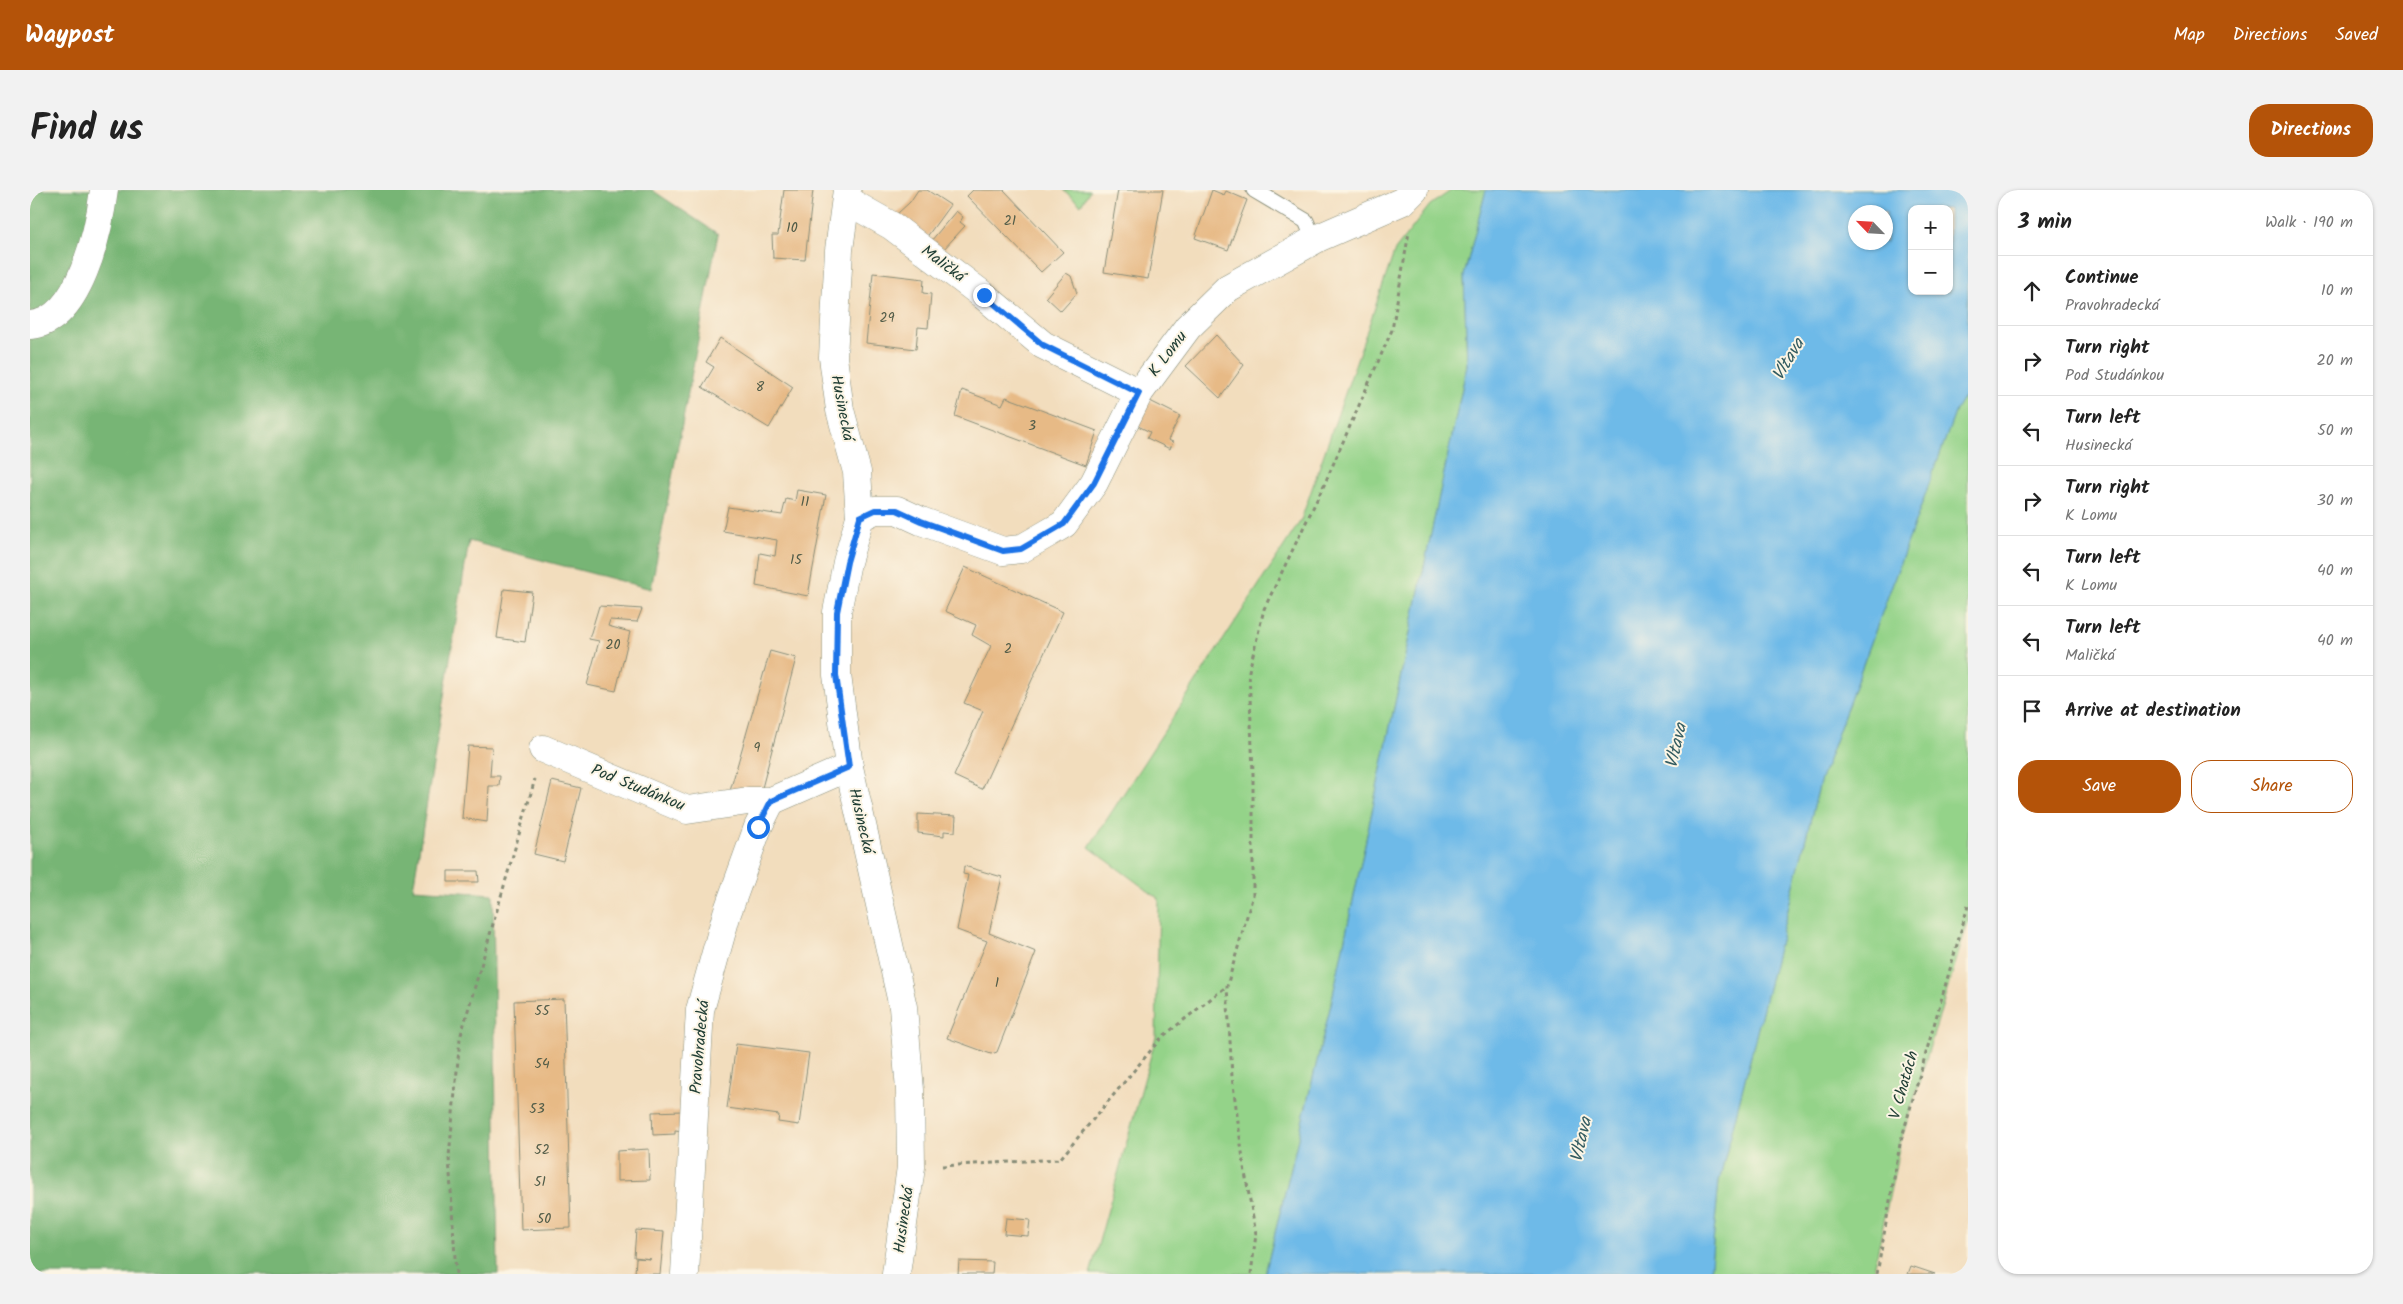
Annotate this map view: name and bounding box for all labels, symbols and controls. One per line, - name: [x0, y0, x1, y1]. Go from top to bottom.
- text: Waypost: [25, 16, 114, 55]
- text: Map: [2173, 21, 2205, 50]
- text: Directions: [2233, 21, 2307, 50]
- text: Saved: [2335, 21, 2378, 50]
- text: Find us: [30, 102, 143, 158]
- button: Directions: [2249, 104, 2373, 157]
- north arrow: [1848, 205, 1893, 250]
- map controls: [1908, 205, 1953, 295]
- button: +: [1908, 205, 1953, 250]
- text: 3 min: [2018, 206, 2072, 239]
- house number: 21: [1004, 210, 1016, 232]
- text: Walk · 190 m: [2265, 210, 2353, 235]
- house number: 10: [786, 217, 798, 239]
- street label: Maličká: [915, 239, 972, 290]
- button: −: [1908, 250, 1953, 295]
- text: Continue: [2065, 263, 2138, 293]
- icon: ahead: [2018, 277, 2046, 305]
- text: 10 m: [2321, 278, 2353, 303]
- route end: [973, 284, 996, 307]
- text: Pravohradecká: [2065, 293, 2159, 318]
- house number: 29: [880, 307, 895, 329]
- street label: K Lomu: [1142, 325, 1194, 382]
- water label: Vltava: [1765, 332, 1814, 387]
- text: Turn right: [2065, 333, 2150, 363]
- icon: right: [2018, 347, 2046, 375]
- text: 20 m: [2317, 348, 2353, 373]
- text: Pod Studánkou: [2065, 363, 2164, 388]
- street label: Husinecká: [823, 373, 861, 445]
- house number: 8: [756, 376, 765, 398]
- text: Turn left: [2065, 403, 2140, 433]
- house number: 3: [1028, 415, 1036, 437]
- icon: left: [2018, 417, 2046, 445]
- text: 50 m: [2317, 418, 2353, 443]
- text: Husinecká: [2065, 433, 2132, 458]
- text: Turn right: [2065, 473, 2150, 503]
- icon: right: [2018, 487, 2046, 515]
- text: 30 m: [2317, 488, 2353, 513]
- house number: 11: [801, 491, 809, 513]
- text: K Lomu: [2065, 503, 2117, 528]
- text: Turn left: [2065, 543, 2140, 573]
- house number: 15: [790, 549, 803, 571]
- icon: left: [2018, 557, 2046, 585]
- text: 40 m: [2317, 558, 2353, 583]
- text: K Lomu: [2065, 573, 2117, 598]
- text: Turn left: [2065, 613, 2140, 643]
- icon: left: [2018, 627, 2046, 655]
- text: 40 m: [2317, 628, 2353, 653]
- house number: 20: [605, 634, 621, 656]
- house number: 2: [1004, 638, 1012, 660]
- text: Maličká: [2065, 643, 2115, 668]
- text: Arrive at destination: [2065, 696, 2241, 726]
- icon: arrive: [2018, 697, 2046, 725]
- water label: Vltava: [1658, 719, 1697, 771]
- house number: 9: [754, 737, 761, 759]
- street label: Pod Studánkou: [587, 758, 689, 818]
- button: Save: [2018, 760, 2181, 813]
- button: Share: [2191, 760, 2353, 813]
- street label: Husinecká: [841, 786, 881, 858]
- route start: [747, 816, 770, 839]
- house number: 1: [995, 972, 999, 994]
- street label: Pravohradecká: [683, 998, 717, 1095]
- house number: 55: [534, 1000, 551, 1022]
- street label: V Chatách: [1882, 1048, 1926, 1122]
- house number: 54: [534, 1053, 550, 1075]
- house number: 53: [529, 1098, 545, 1120]
- water label: Vltava: [1563, 1113, 1602, 1165]
- house number: 52: [534, 1139, 550, 1161]
- house number: 51: [534, 1171, 546, 1193]
- street label: Husinecká: [887, 1184, 921, 1255]
- house number: 50: [537, 1208, 551, 1230]

